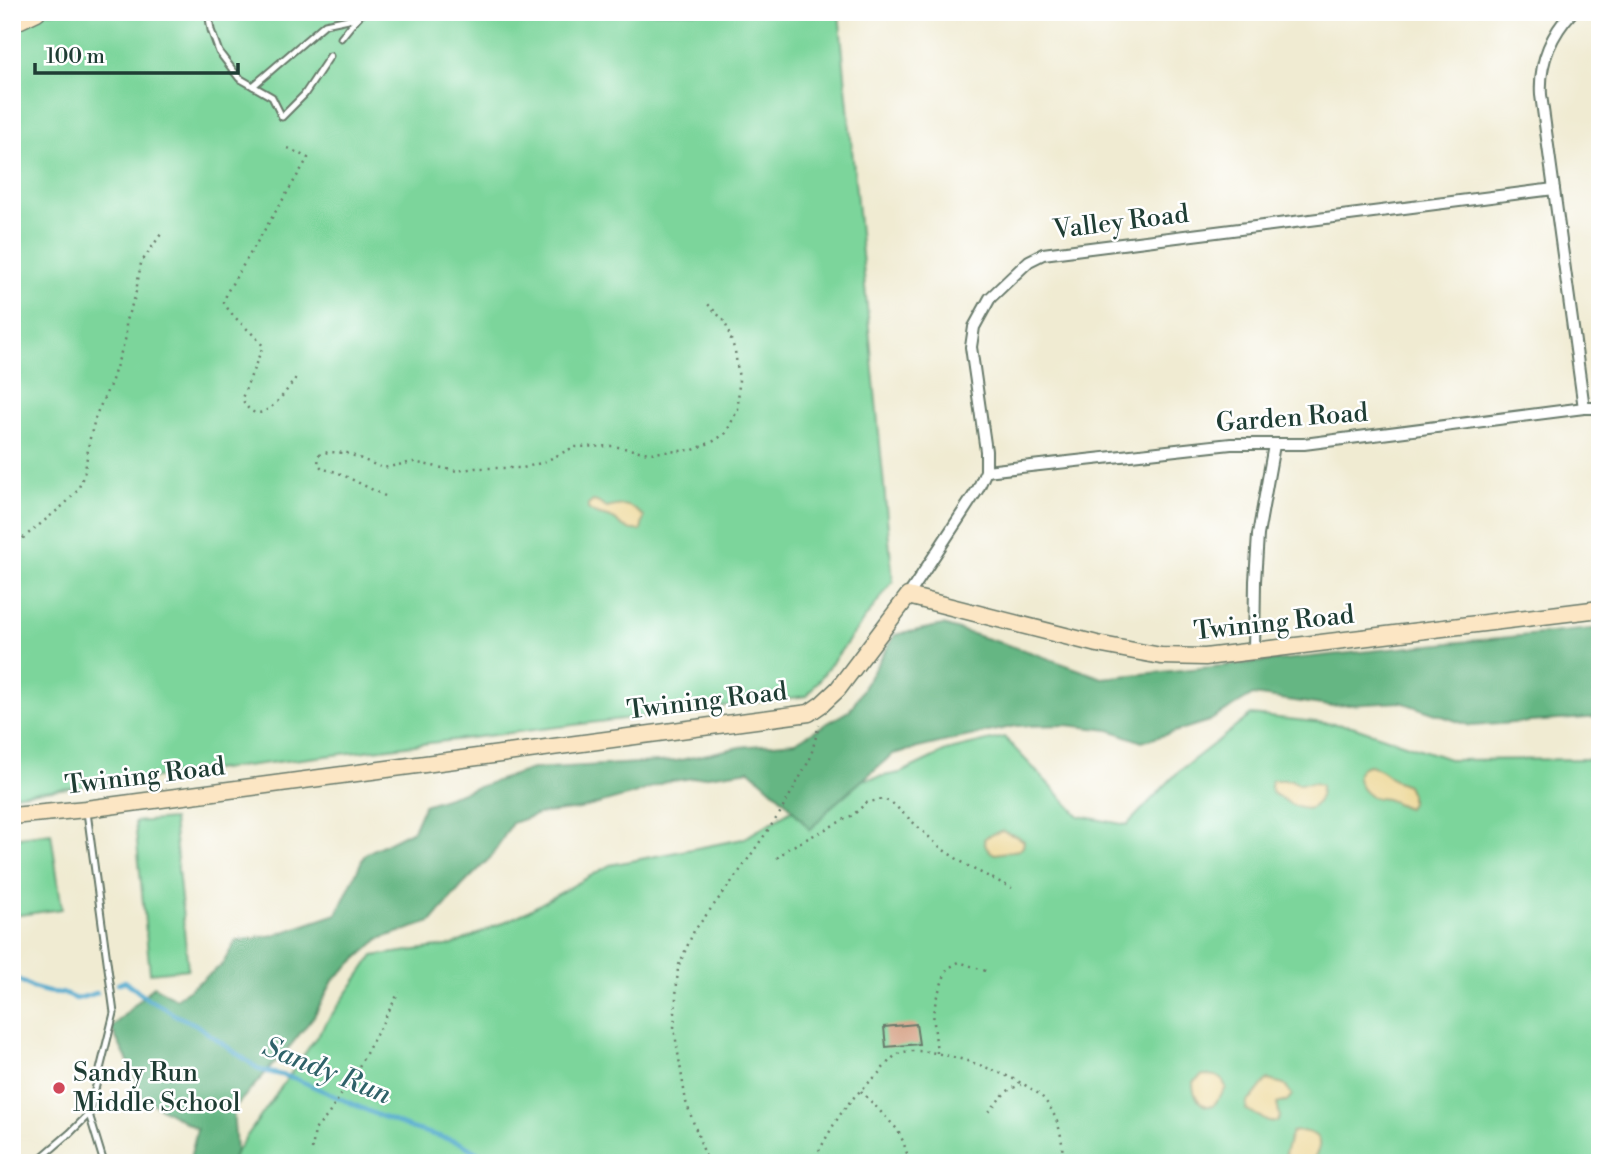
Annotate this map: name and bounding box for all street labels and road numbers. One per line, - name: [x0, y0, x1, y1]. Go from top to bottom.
- street label: Valley Road: [1050, 198, 1191, 246]
- street label: Garden Road: [1215, 397, 1369, 439]
- street label: Twining Road: [1192, 599, 1356, 647]
- street label: Twining Road: [625, 675, 789, 727]
- street label: Twining Road: [63, 750, 227, 802]

